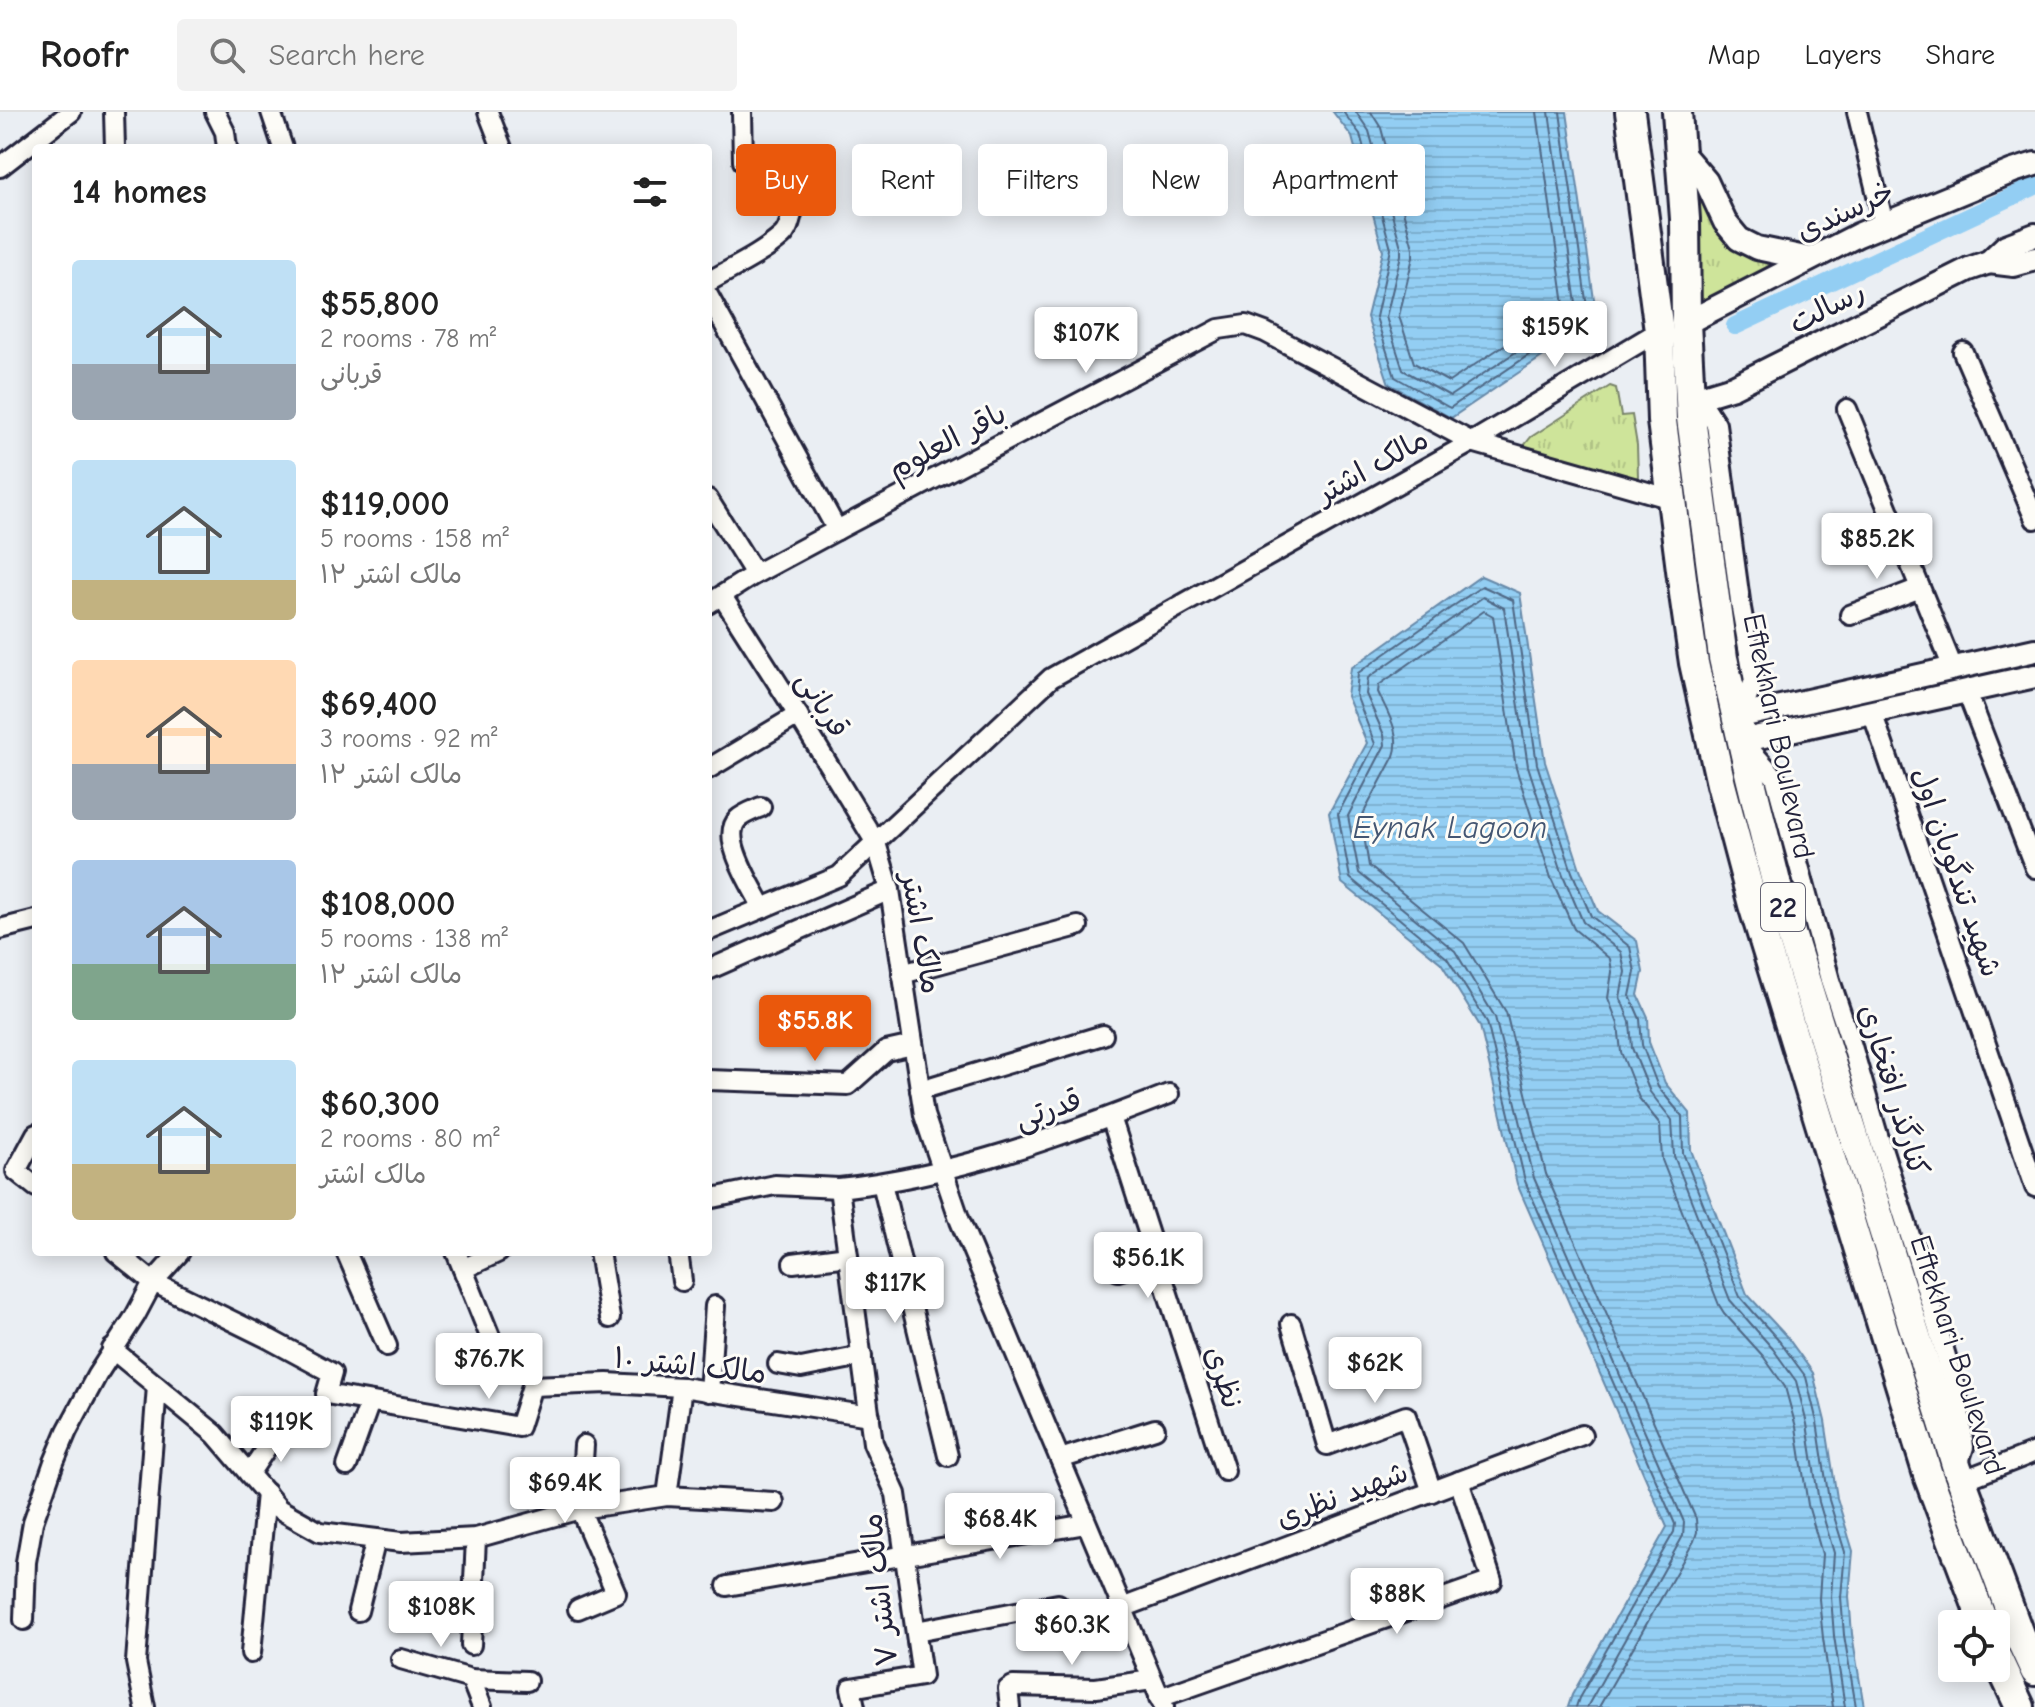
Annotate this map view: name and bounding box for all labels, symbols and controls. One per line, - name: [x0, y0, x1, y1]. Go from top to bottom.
- search box: [177, 19, 737, 91]
- text: Roofr: [40, 33, 129, 77]
- icon: search: [205, 33, 249, 77]
- text: Search here: [269, 38, 425, 73]
- text: Map: [1708, 39, 1761, 71]
- text: Layers: [1805, 39, 1881, 71]
- text: Share: [1925, 39, 1995, 71]
- chip: Buy: [736, 144, 836, 216]
- chip: Rent: [852, 144, 962, 216]
- chip: Filters: [978, 144, 1107, 216]
- chip: New: [1123, 144, 1228, 216]
- chip: Apartment: [1244, 144, 1425, 216]
- icon: filters: [628, 170, 672, 214]
- text: 14 homes: [72, 172, 207, 212]
- street label: خرسندی: [1791, 174, 1900, 249]
- street label: رسالت: [1783, 274, 1871, 341]
- text: $55,800: [320, 284, 439, 324]
- icon: home: [136, 292, 232, 388]
- pin: $159K: [1499, 301, 1611, 369]
- pin: $107K: [1030, 307, 1142, 375]
- text: $159K: [1521, 312, 1589, 342]
- text: $107K: [1052, 318, 1120, 348]
- text: 2 rooms · 78 m²: [320, 324, 496, 354]
- text: قربانی: [320, 360, 382, 390]
- street label: باقر العلوم: [882, 396, 1014, 491]
- street label: مالک اشتر: [1307, 421, 1434, 513]
- text: $119,000: [320, 484, 450, 524]
- icon: home: [136, 492, 232, 588]
- pin: $85.2K: [1812, 513, 1942, 581]
- text: 5 rooms · 158 m²: [320, 524, 509, 554]
- text: $85.2K: [1839, 524, 1915, 554]
- text: مالک اشتر ۱۲: [320, 560, 462, 590]
- street label: Eftekhari Boulevard: [1735, 610, 1822, 862]
- street label: قربانی: [788, 664, 857, 745]
- text: $69,400: [320, 684, 437, 724]
- icon: home: [136, 692, 232, 788]
- text: 3 rooms · 92 m²: [320, 724, 498, 754]
- text: مالک اشتر ۱۲: [320, 760, 462, 790]
- street label: شهید تندگویان اول: [1904, 763, 2009, 982]
- water label: Eynak Lagoon: [1353, 809, 1547, 846]
- street label: مالک اشتر: [893, 867, 949, 997]
- road number: 22: [1761, 883, 1805, 931]
- text: $108,000: [320, 884, 456, 924]
- icon: home: [136, 892, 232, 988]
- text: 5 rooms · 138 m²: [320, 924, 508, 954]
- text: مالک اشتر ۱۲: [320, 960, 462, 990]
- pin: $55.8K: [750, 995, 880, 1063]
- street label: کنارگذر افتخاری: [1851, 1000, 1936, 1180]
- text: $55.8K: [777, 1006, 853, 1036]
- street label: قدرتی: [1010, 1082, 1086, 1138]
- text: $60,300: [320, 1084, 440, 1124]
- icon: home: [136, 1092, 232, 1188]
- text: 2 rooms · 80 m²: [320, 1124, 500, 1154]
- text: مالک اشتر: [320, 1160, 426, 1190]
- street label: Eftekhari Boulevard: [1902, 1231, 2013, 1479]
- pin: $56.1K: [1083, 1232, 1213, 1300]
- text: $56.1K: [1112, 1243, 1184, 1273]
- pin: $117K: [839, 1257, 951, 1325]
- text: $117K: [864, 1268, 926, 1298]
- pin: $76.7K: [424, 1333, 554, 1401]
- pin: $62K: [1328, 1337, 1422, 1405]
- street label: مالک اشتر ۱۰: [612, 1340, 768, 1391]
- street label: نظری: [1197, 1342, 1250, 1413]
- text: $76.7K: [454, 1344, 524, 1374]
- text: $62K: [1347, 1348, 1403, 1378]
- pin: $119K: [225, 1396, 337, 1464]
- text: $119K: [249, 1407, 313, 1437]
- street label: شهید نظری: [1271, 1454, 1413, 1537]
- pin: $69.4K: [500, 1457, 630, 1525]
- text: $69.4K: [528, 1468, 602, 1498]
- pin: $68.4K: [935, 1493, 1065, 1561]
- text: $68.4K: [963, 1504, 1037, 1534]
- street label: مالک اشتر ۷: [854, 1512, 905, 1668]
- pin: $88K: [1350, 1568, 1444, 1636]
- text: $88K: [1369, 1579, 1425, 1609]
- pin: $108K: [385, 1581, 497, 1649]
- text: $108K: [407, 1592, 475, 1622]
- pin: $60.3K: [1007, 1599, 1137, 1667]
- text: $60.3K: [1034, 1610, 1110, 1640]
- map controls: [1938, 1610, 2010, 1682]
- button: locate: [1938, 1610, 2010, 1682]

